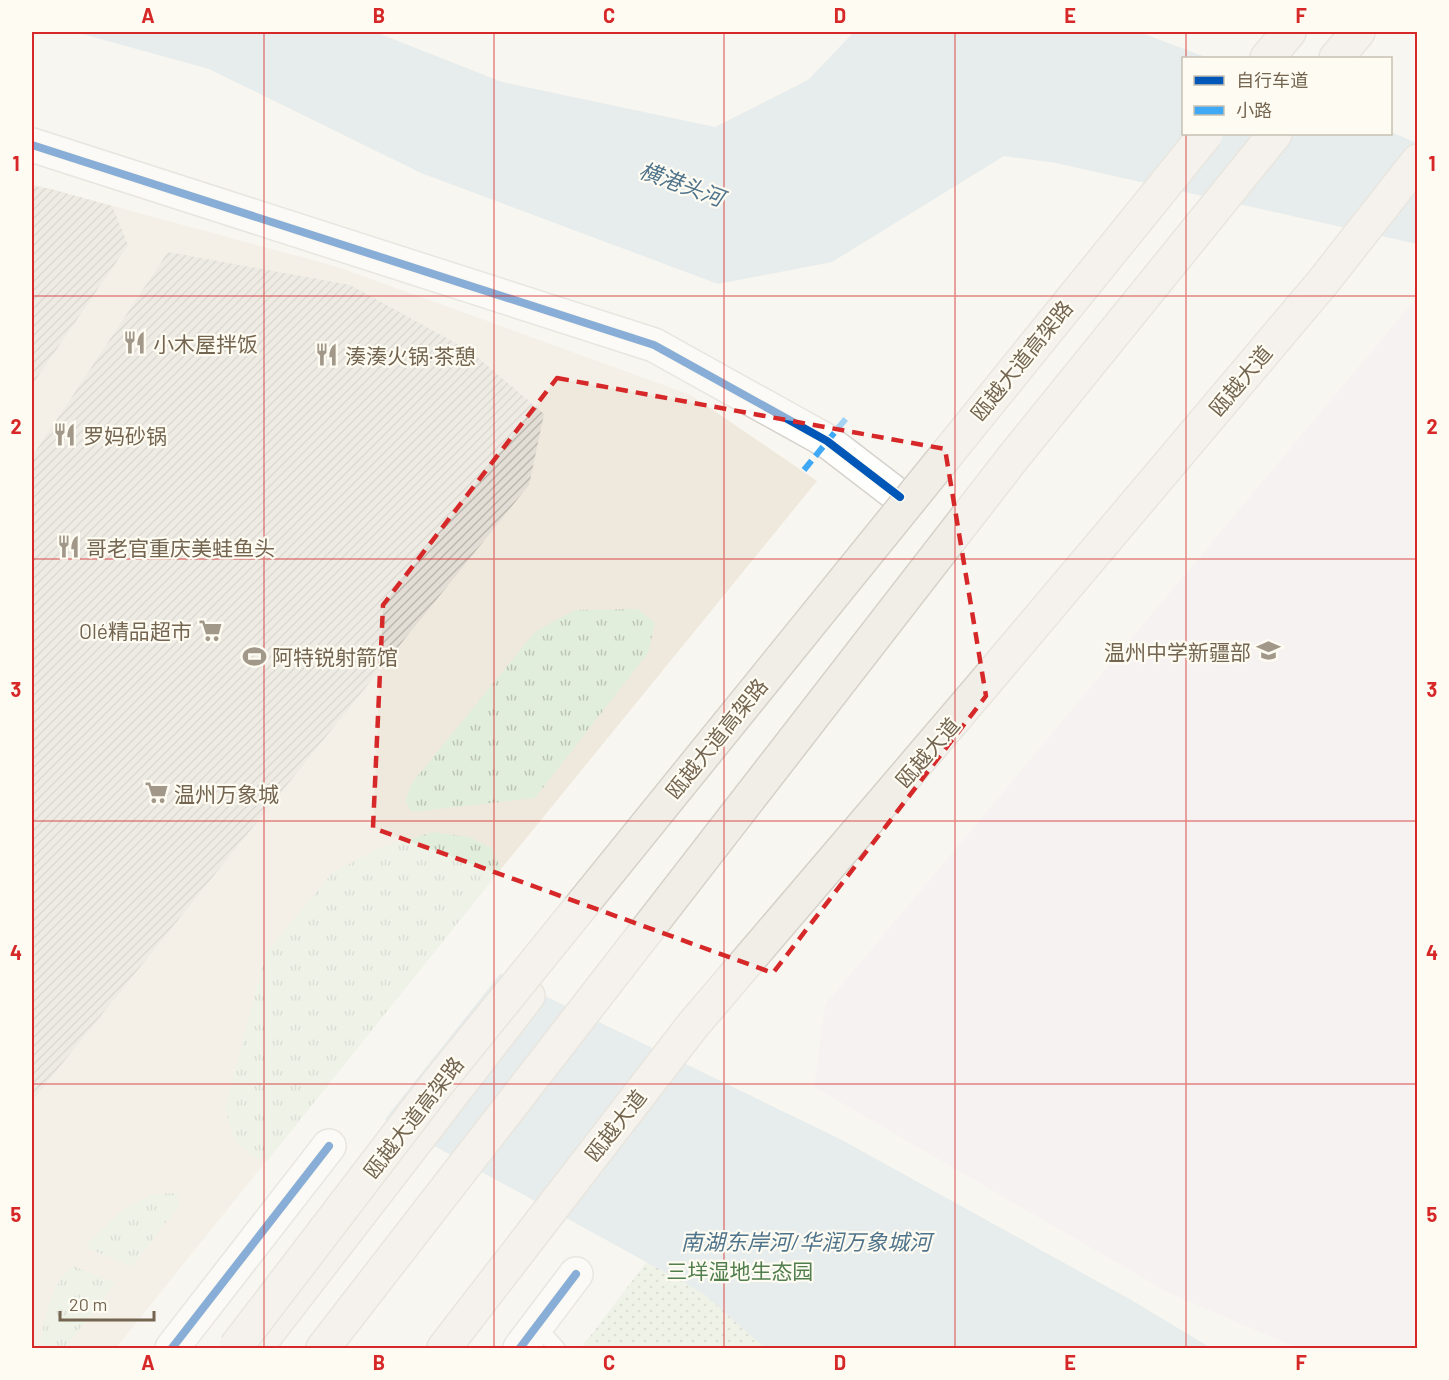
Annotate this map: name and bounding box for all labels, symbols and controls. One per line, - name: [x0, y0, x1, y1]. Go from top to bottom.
- text: A: [141, 3, 155, 27]
- text: B: [373, 3, 385, 27]
- text: C: [603, 3, 615, 27]
- text: D: [834, 3, 846, 27]
- text: E: [1064, 3, 1076, 27]
- text: F: [1295, 3, 1307, 27]
- legend: [1182, 57, 1392, 135]
- text: 自行车道: [1236, 69, 1308, 91]
- text: 小路: [1236, 99, 1272, 121]
- text: 1: [12, 151, 20, 175]
- text: 1: [1428, 151, 1436, 175]
- water label: 横港头河: [636, 156, 732, 212]
- street label: 瓯越大道高架路: [965, 295, 1077, 425]
- restaurant icon: 小木屋拌饭: [122, 330, 148, 356]
- place label: 小木屋拌饭: [153, 331, 258, 356]
- street label: 瓯越大道: [1203, 340, 1277, 420]
- restaurant icon: 湊湊火锅·茶憩: [314, 342, 340, 368]
- place label: 湊湊火锅·茶憩: [345, 343, 475, 368]
- text: 2: [10, 414, 22, 438]
- text: 2: [1426, 414, 1438, 438]
- restaurant icon: 罗妈砂锅: [52, 422, 78, 448]
- place label: 罗妈砂锅: [83, 423, 167, 448]
- restaurant icon: 哥老官重庆美蛙鱼头: [55, 534, 81, 560]
- place label: 哥老官重庆美蛙鱼头: [86, 535, 275, 560]
- supermarket icon: Olé精品超市: [197, 617, 223, 643]
- place label: Olé精品超市: [79, 618, 192, 643]
- school or university icon: 温州中学新疆部: [1256, 638, 1282, 664]
- place label: 温州中学新疆部: [1104, 639, 1251, 664]
- sports icon: 阿特锐射箭馆: [241, 643, 267, 669]
- place label: 阿特锐射箭馆: [272, 644, 398, 669]
- street label: 瓯越大道高架路: [660, 673, 772, 803]
- text: 3: [11, 677, 21, 701]
- text: 3: [1427, 677, 1437, 701]
- street label: 瓯越大道: [890, 712, 964, 792]
- supermarket icon: 温州万象城: [143, 780, 169, 806]
- place label: 温州万象城: [174, 781, 279, 806]
- text: 4: [10, 940, 22, 964]
- text: 4: [1426, 940, 1438, 964]
- street label: 瓯越大道高架路: [358, 1051, 468, 1183]
- street label: 瓯越大道: [579, 1084, 651, 1166]
- text: 5: [11, 1202, 22, 1226]
- text: 5: [1427, 1202, 1438, 1226]
- water label: 南湖东岸河/华润万象城河: [681, 1228, 935, 1254]
- park label: 三垟湿地生态园: [667, 1258, 814, 1283]
- scale bar: [60, 1284, 154, 1322]
- text: 20 m: [69, 1293, 107, 1315]
- text: A: [141, 1350, 155, 1374]
- text: B: [373, 1350, 385, 1374]
- text: C: [603, 1350, 615, 1374]
- text: D: [834, 1350, 846, 1374]
- text: E: [1064, 1350, 1076, 1374]
- text: F: [1295, 1350, 1307, 1374]

